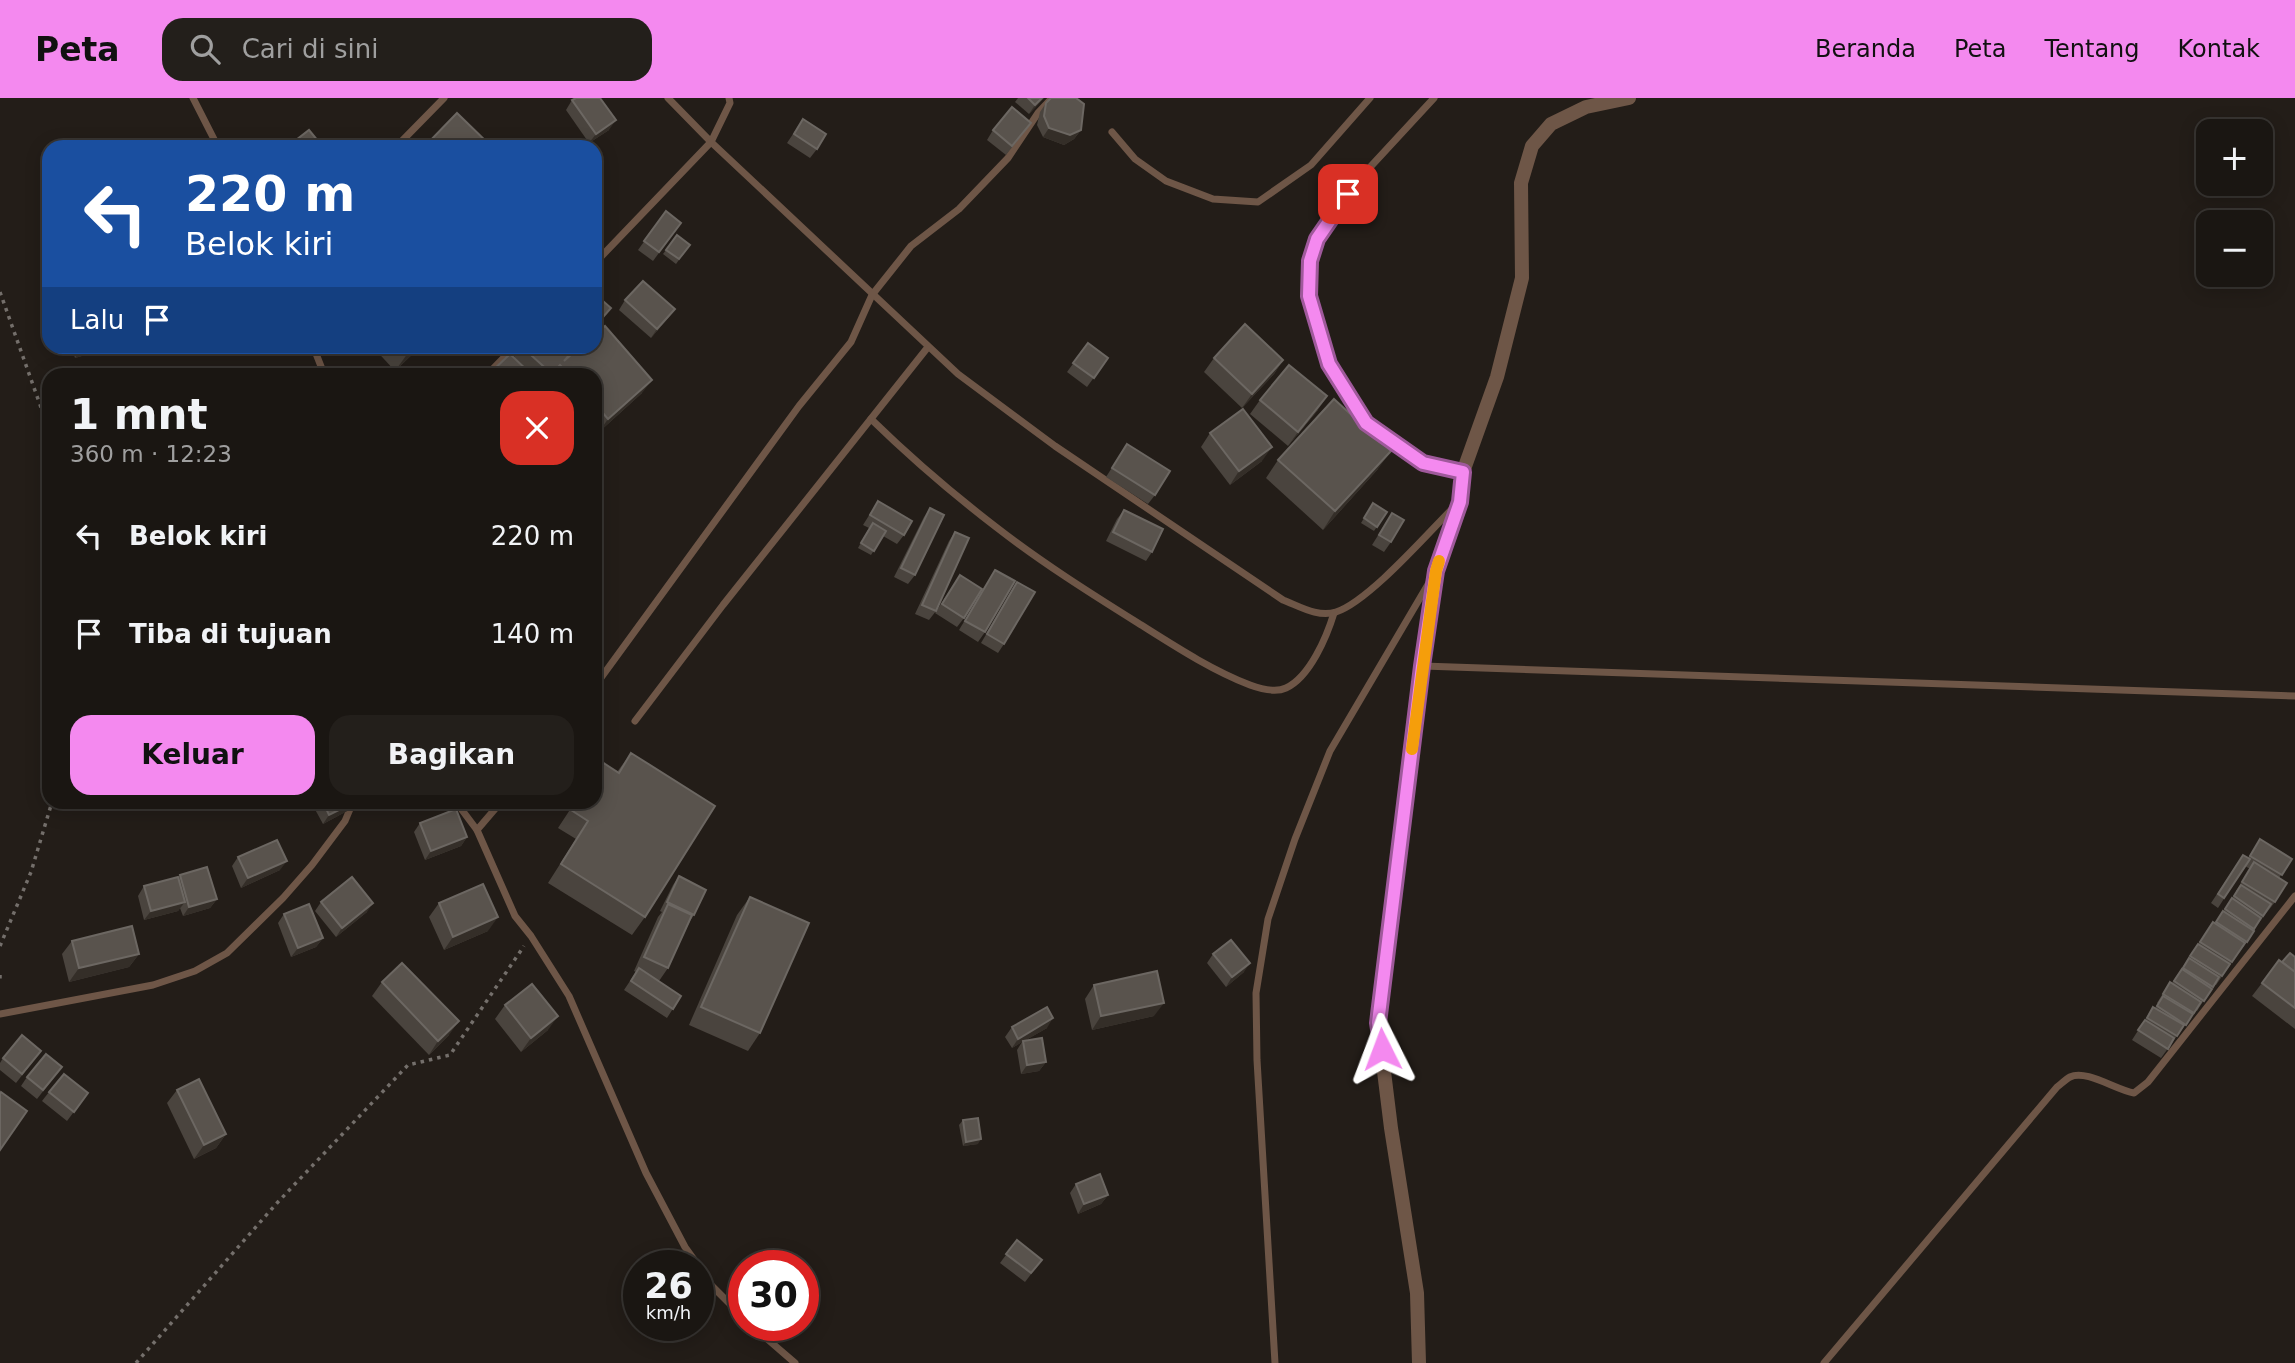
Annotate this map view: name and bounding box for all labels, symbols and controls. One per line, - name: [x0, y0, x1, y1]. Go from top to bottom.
- search box: [162, 18, 652, 81]
- text: Peta: [35, 30, 120, 69]
- icon: search: [186, 30, 224, 68]
- text: Cari di sini: [242, 34, 378, 64]
- text: Beranda: [1815, 35, 1916, 63]
- text: Peta: [1954, 35, 2006, 63]
- text: Tentang: [2044, 35, 2140, 63]
- text: Kontak: [2178, 35, 2260, 63]
- map controls: [2196, 119, 2273, 287]
- button: +: [2196, 119, 2273, 196]
- pin: [1318, 164, 1378, 224]
- text: 220 m: [185, 166, 355, 223]
- icon: left: [70, 168, 161, 259]
- icon: arrive: [1329, 175, 1367, 213]
- button: −: [2196, 210, 2273, 287]
- text: Belok kiri: [185, 225, 333, 263]
- icon: arrive: [138, 301, 176, 339]
- text: Lalu: [70, 305, 124, 335]
- text: 1 mnt: [70, 390, 208, 439]
- button: close: [500, 391, 574, 465]
- text: 360 m · 12:23: [70, 441, 232, 467]
- icon: left: [70, 517, 108, 555]
- text: Belok kiri: [129, 521, 268, 551]
- text: 220 m: [491, 521, 574, 551]
- icon: arrive: [70, 615, 108, 653]
- text: Tiba di tujuan: [129, 619, 332, 649]
- text: 140 m: [491, 619, 574, 649]
- button: Keluar: [70, 715, 315, 795]
- button: Bagikan: [329, 715, 574, 795]
- position arrow: [1345, 1012, 1419, 1086]
- speed limit sign: 30: [728, 1250, 819, 1341]
- text: 26: [644, 1266, 693, 1306]
- text: km/h: [646, 1302, 691, 1323]

